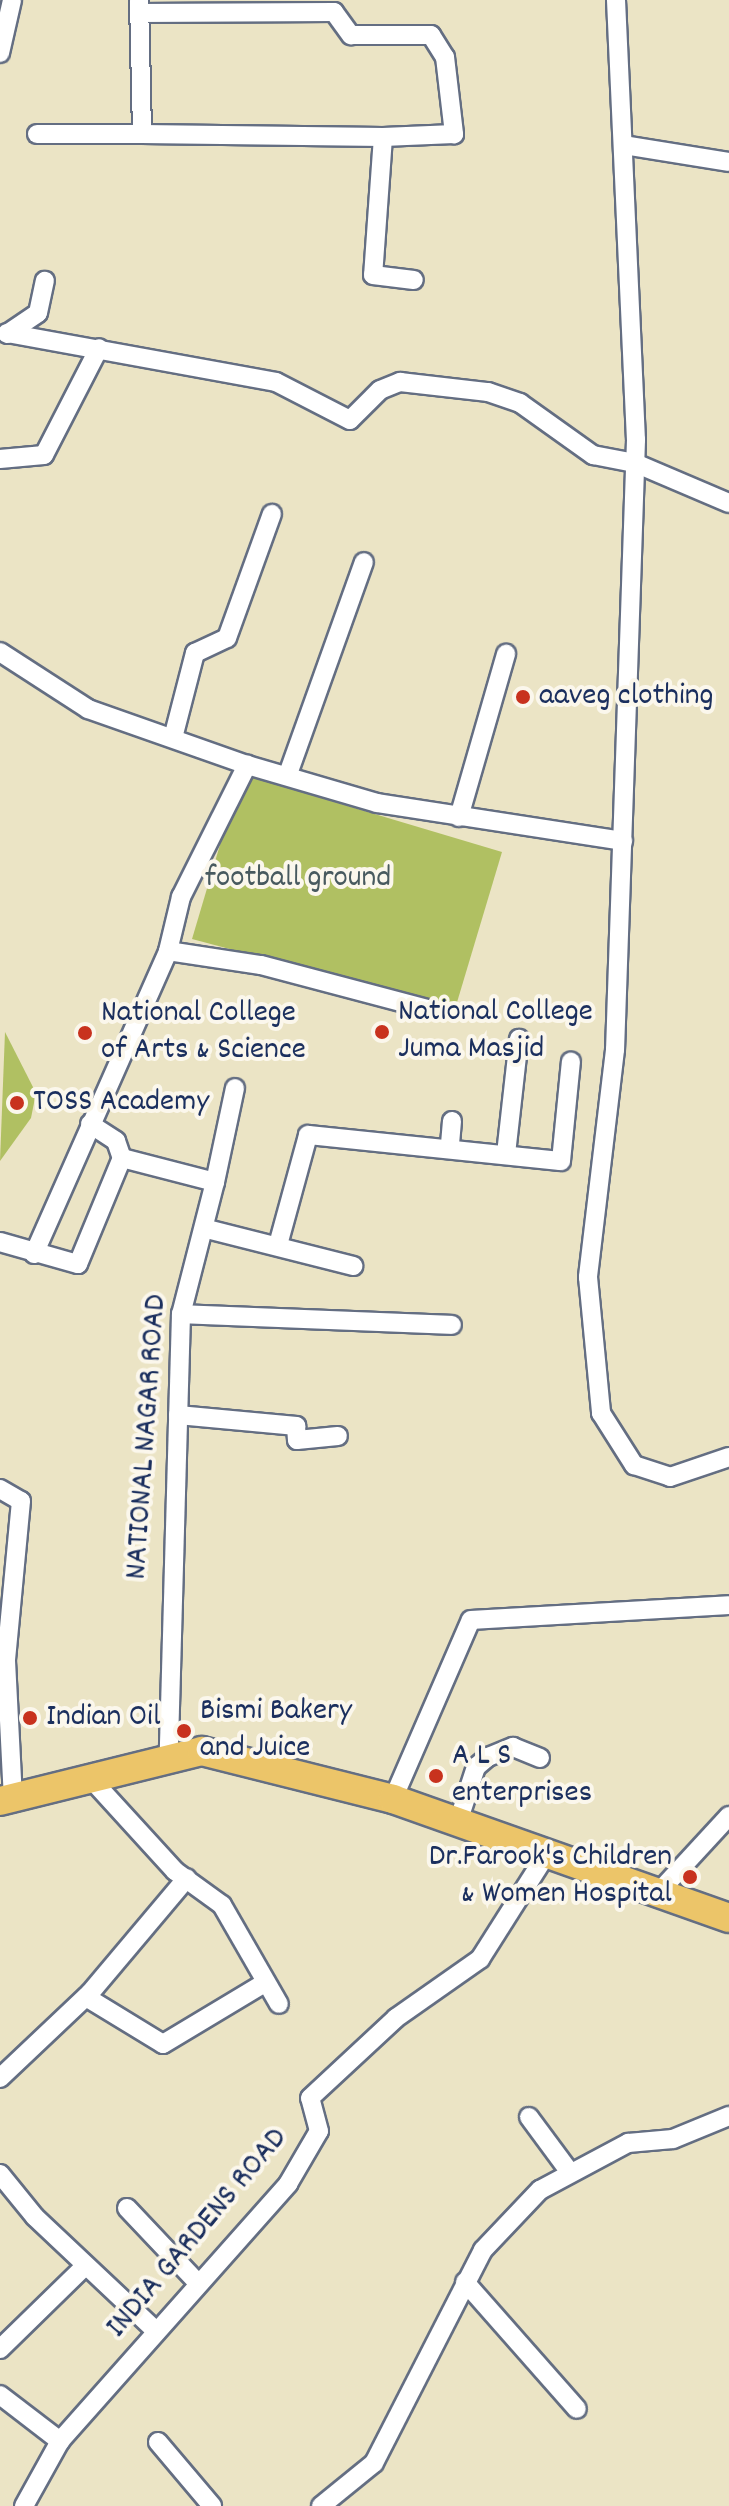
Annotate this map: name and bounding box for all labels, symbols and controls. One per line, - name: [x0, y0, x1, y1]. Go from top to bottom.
- place label: aaveg clothing: [539, 678, 714, 716]
- marker: aaveg clothing: [514, 688, 532, 706]
- park label: football ground: [205, 860, 391, 898]
- place label: National College Juma Masjid: [398, 995, 593, 1070]
- place label: National College of Arts & Science: [101, 996, 306, 1071]
- marker: National College Juma Masjid: [373, 1023, 391, 1041]
- marker: National College of Arts & Science: [76, 1024, 94, 1042]
- place label: TOSS Academy: [33, 1084, 209, 1122]
- marker: TOSS Academy: [8, 1094, 26, 1112]
- street label: NATIONAL NAGAR ROAD: [119, 1293, 177, 1581]
- place label: Bismi Bakery and Juice: [200, 1694, 352, 1769]
- place label: Indian Oil: [46, 1699, 161, 1737]
- marker: Indian Oil: [21, 1709, 39, 1727]
- marker: Bismi Bakery and Juice: [175, 1722, 193, 1740]
- place label: A L S enterprises: [452, 1739, 592, 1814]
- marker: A L S enterprises: [427, 1767, 445, 1785]
- place label: Dr.Farook's Children & Women Hospital: [429, 1840, 672, 1915]
- marker: Dr.Farook's Children & Women Hospital: [679, 1866, 701, 1888]
- street label: INDIA GARDENS ROAD: [99, 2121, 297, 2347]

